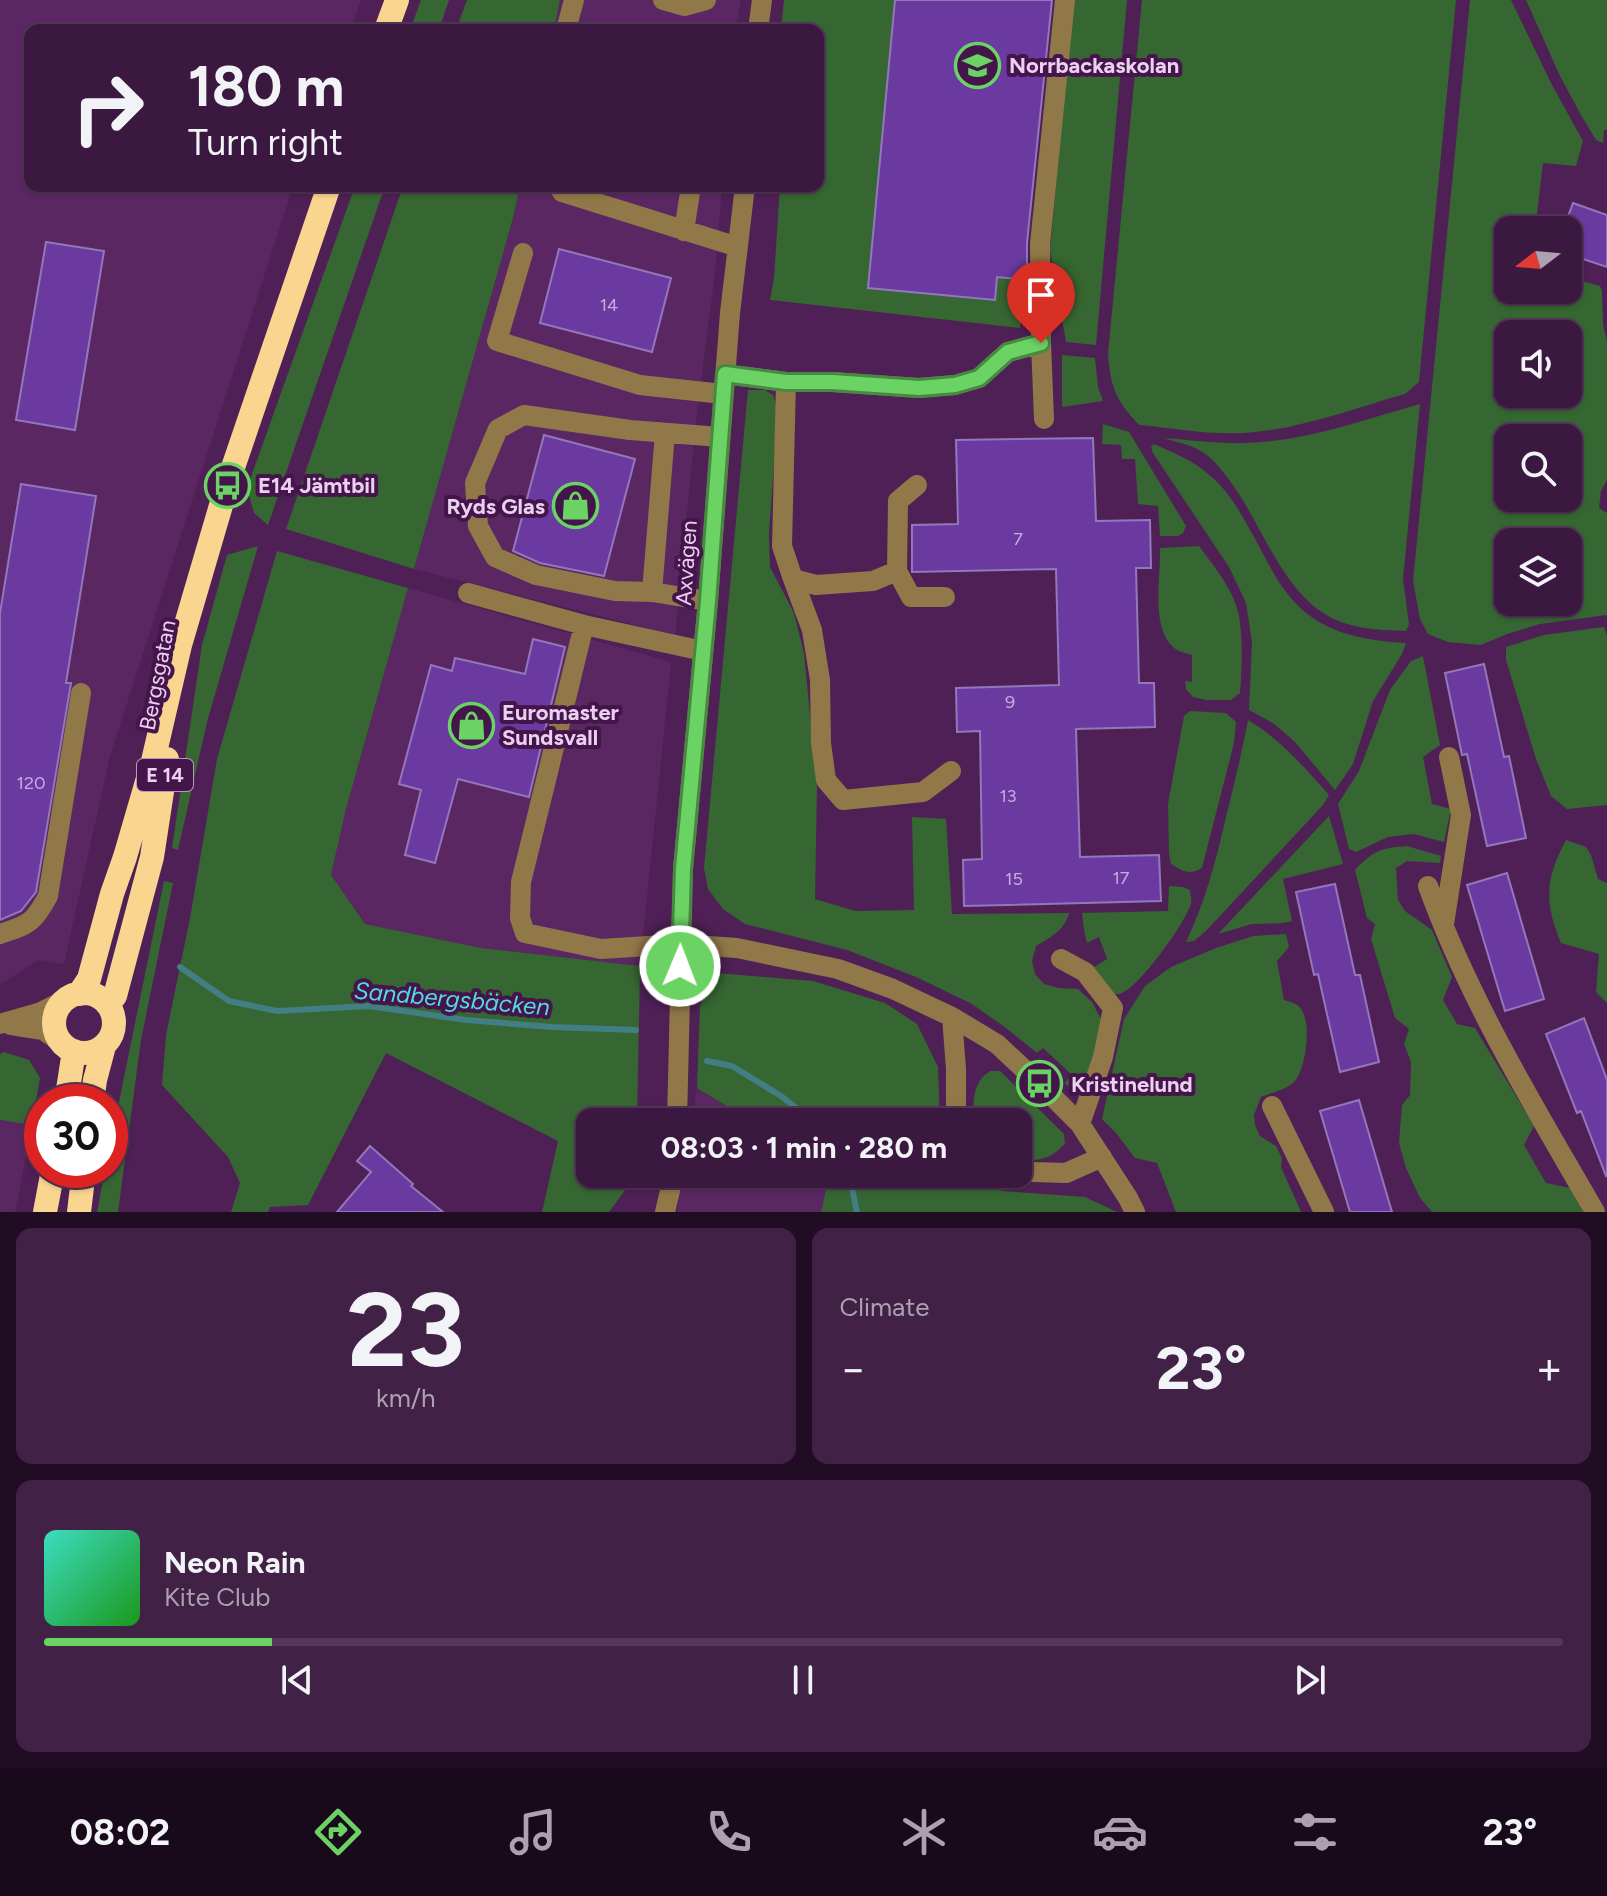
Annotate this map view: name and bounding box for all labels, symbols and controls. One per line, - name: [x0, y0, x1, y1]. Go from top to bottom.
- school or university icon: Norrbackaskolan: [954, 41, 1002, 89]
- place label: Norrbackaskolan: [1009, 52, 1179, 79]
- text: 180 m: [188, 53, 344, 120]
- icon: right: [56, 56, 160, 160]
- text: Turn right: [188, 121, 343, 164]
- north arrow: [1494, 216, 1582, 304]
- map controls: [1494, 216, 1582, 616]
- pin: [1007, 261, 1075, 343]
- icon: arrive: [1019, 273, 1063, 317]
- house number: 14: [600, 294, 618, 316]
- button: sound: [1494, 320, 1582, 408]
- button: search: [1494, 424, 1582, 512]
- bus stop icon: E14 Jämtbil: [203, 461, 251, 509]
- place label: E14 Jämtbil: [258, 472, 375, 499]
- shop icon: Ryds Glas: [552, 482, 600, 530]
- place label: Ryds Glas: [447, 493, 545, 520]
- street label: Axvägen: [670, 520, 703, 606]
- house number: 7: [1013, 528, 1023, 550]
- button: layers: [1494, 528, 1582, 616]
- street label: Bergsgatan: [134, 618, 181, 733]
- house number: 9: [1005, 691, 1015, 713]
- place label: Euromaster Sundsvall: [502, 699, 620, 751]
- shop icon: Euromaster Sundsvall: [447, 701, 495, 749]
- road number: E 14: [137, 759, 193, 791]
- house number: 120: [16, 772, 46, 794]
- house number: 13: [999, 785, 1017, 807]
- house number: 17: [1112, 867, 1130, 889]
- house number: 15: [1005, 868, 1023, 890]
- position arrow: [638, 924, 722, 1008]
- water label: Sandbergsbäcken: [353, 976, 551, 1021]
- bus stop icon: Kristinelund: [1016, 1060, 1064, 1108]
- place label: Kristinelund: [1071, 1071, 1193, 1098]
- speed limit sign: 30: [24, 1084, 128, 1188]
- text: 08:03 · 1 min · 280 m: [661, 1129, 947, 1166]
- text: 23: [347, 1267, 465, 1392]
- text: Climate: [840, 1291, 929, 1323]
- text: 23°: [1156, 1332, 1247, 1404]
- text: −: [840, 1342, 867, 1395]
- text: +: [1536, 1342, 1563, 1395]
- text: km/h: [376, 1382, 435, 1414]
- text: Neon Rain: [164, 1544, 306, 1581]
- text: Kite Club: [164, 1581, 270, 1613]
- icon: previous: [275, 1658, 319, 1702]
- icon: pause: [781, 1658, 825, 1702]
- icon: next: [1288, 1658, 1332, 1702]
- icon: directions: [310, 1804, 366, 1860]
- icon: music: [505, 1804, 561, 1860]
- icon: phone: [701, 1804, 757, 1860]
- icon: climate: [896, 1804, 952, 1860]
- icon: car: [1092, 1804, 1148, 1860]
- icon: filters: [1287, 1804, 1343, 1860]
- text: 08:02: [70, 1811, 170, 1854]
- text: 23°: [1483, 1811, 1537, 1854]

